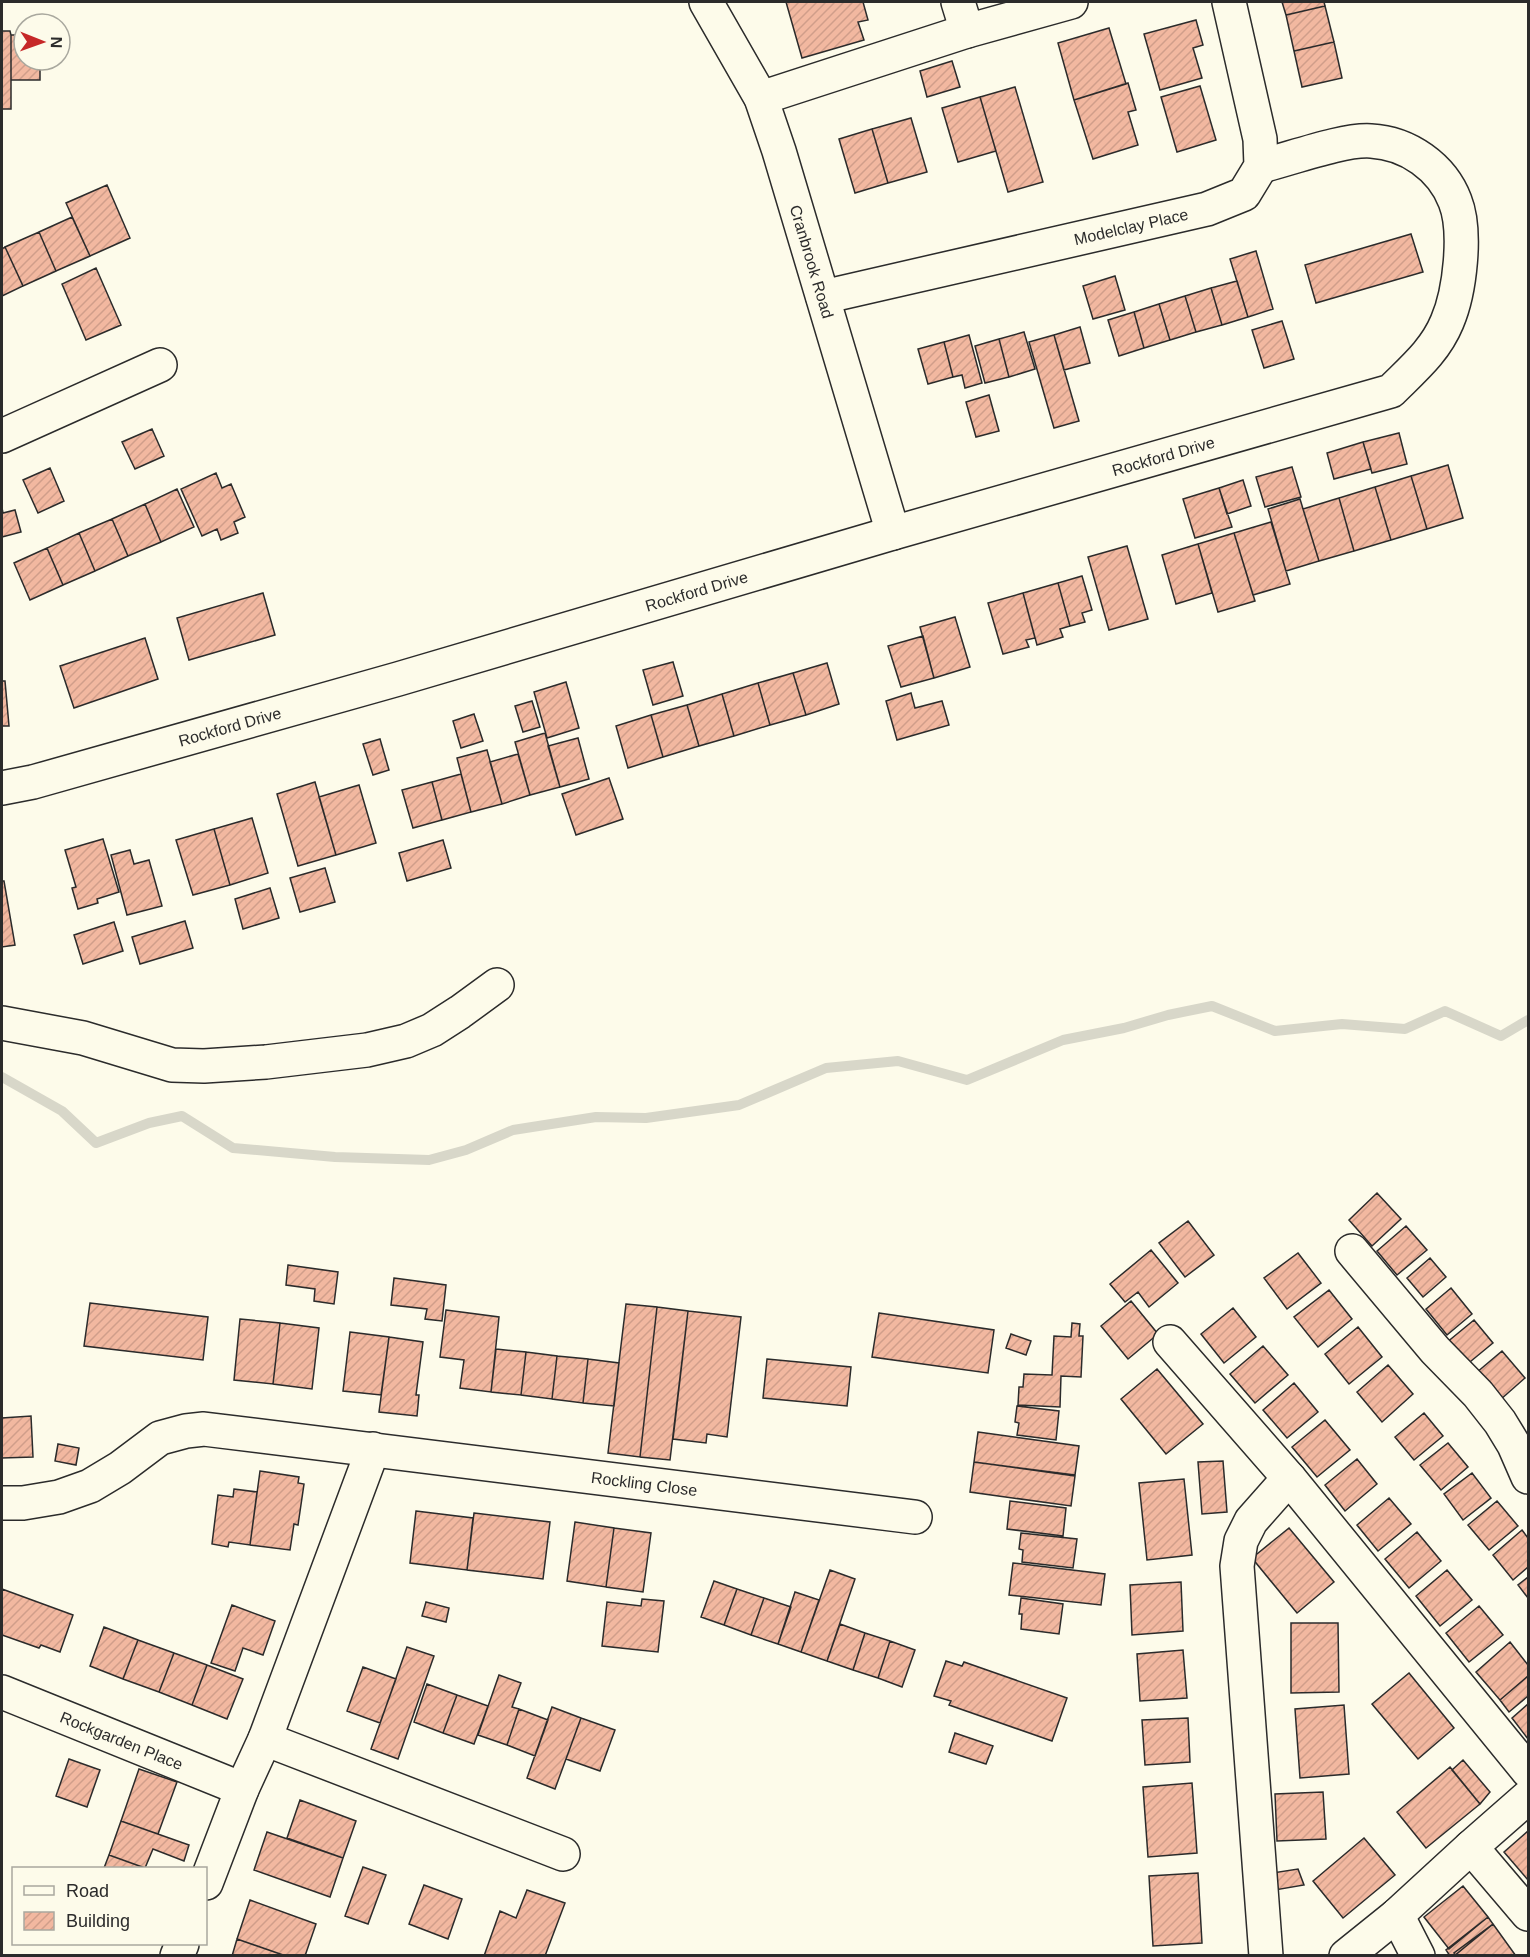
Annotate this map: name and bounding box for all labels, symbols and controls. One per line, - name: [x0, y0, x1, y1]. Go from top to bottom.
- north arrow: [12, 12, 72, 72]
- text: N: [48, 36, 65, 48]
- street label: Cranbrook Road: [787, 203, 836, 320]
- street label: Modelclay Place: [1072, 206, 1190, 248]
- street label: Rockford Drive: [1110, 434, 1217, 479]
- street label: Rockford Drive: [643, 568, 750, 615]
- street label: Rockford Drive: [177, 704, 283, 750]
- street label: Rockling Close: [590, 1469, 698, 1499]
- street label: Rockgarden Place: [58, 1708, 185, 1773]
- legend: [12, 1867, 207, 1945]
- text: Road: [66, 1881, 109, 1901]
- text: Building: [66, 1911, 130, 1931]

